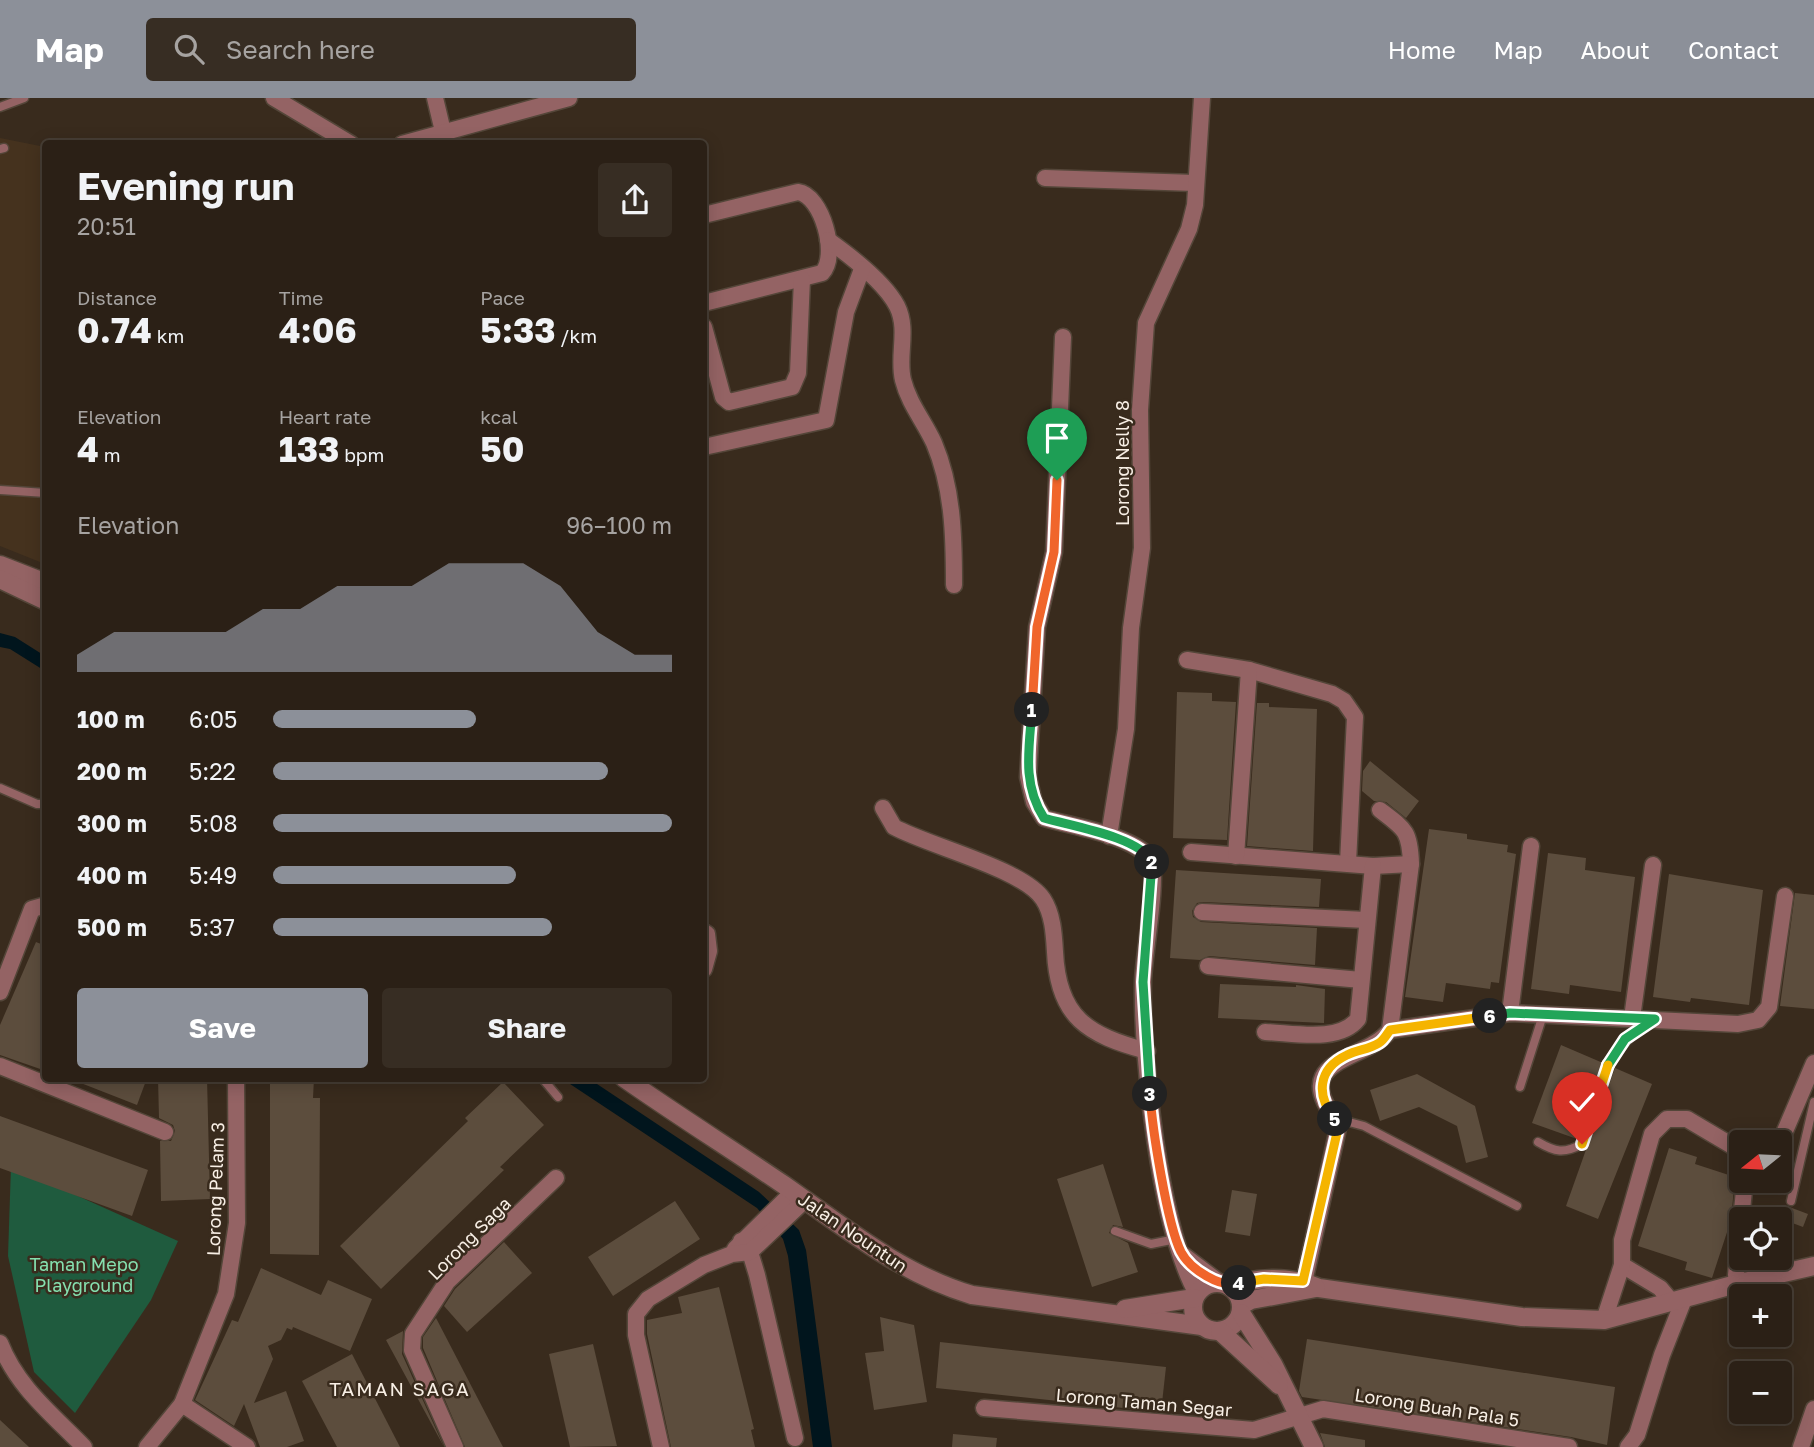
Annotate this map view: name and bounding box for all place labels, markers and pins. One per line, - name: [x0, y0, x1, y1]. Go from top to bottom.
- pin: [1027, 408, 1087, 480]
- pin: 1: [1014, 692, 1050, 728]
- pin: 2: [1134, 844, 1170, 880]
- pin: 6: [1472, 998, 1508, 1034]
- pin: [1552, 1072, 1612, 1144]
- pin: 3: [1132, 1076, 1168, 1112]
- pin: 5: [1318, 1102, 1352, 1136]
- pin: 4: [1222, 1266, 1256, 1300]

